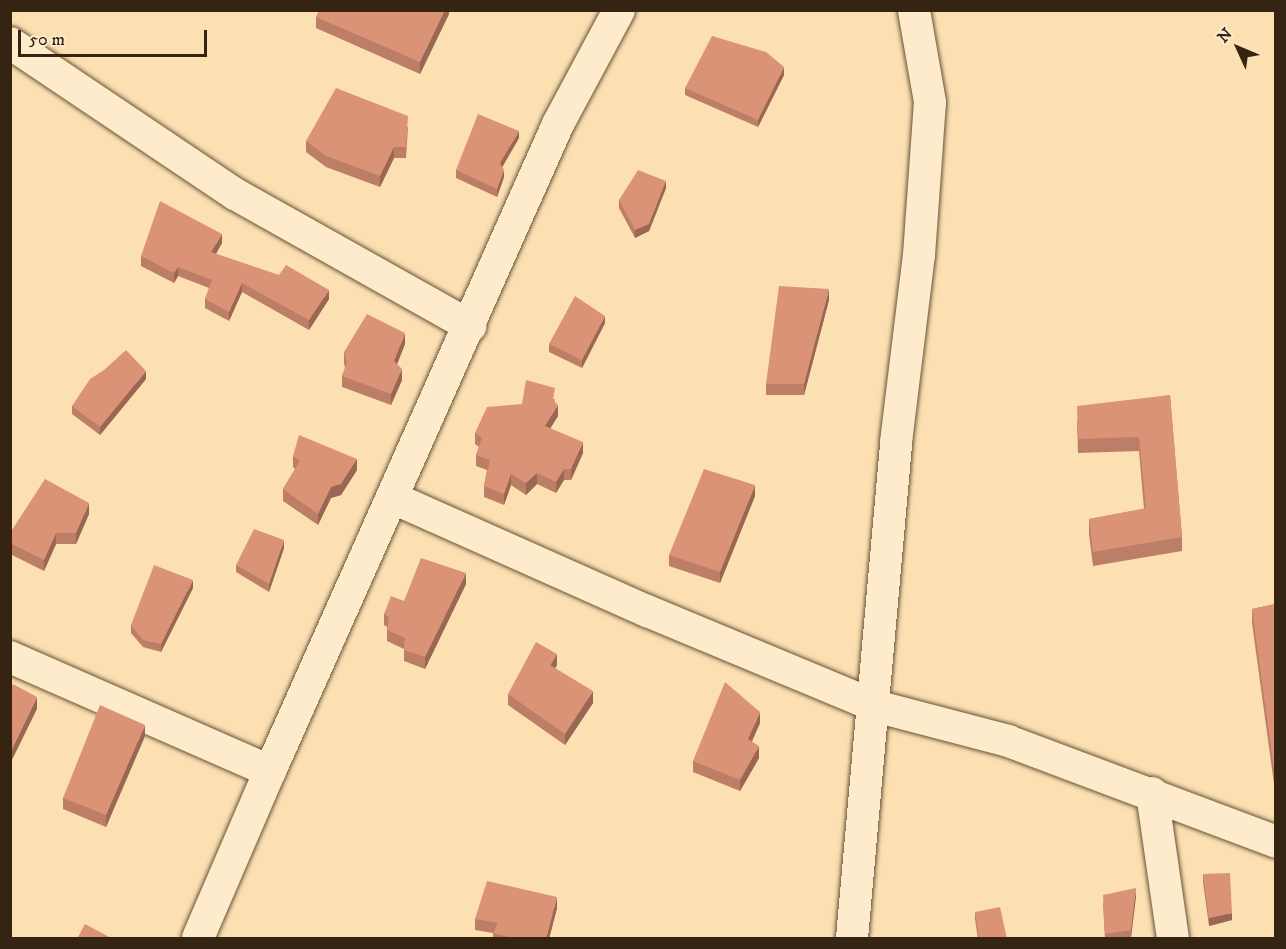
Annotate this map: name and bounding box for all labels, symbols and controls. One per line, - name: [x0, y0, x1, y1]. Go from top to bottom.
- scale bar: [21, 18, 210, 56]
- north arrow: [1208, 18, 1268, 78]
- text: N: [1213, 24, 1237, 47]
- text: 50 m: [29, 29, 65, 51]

